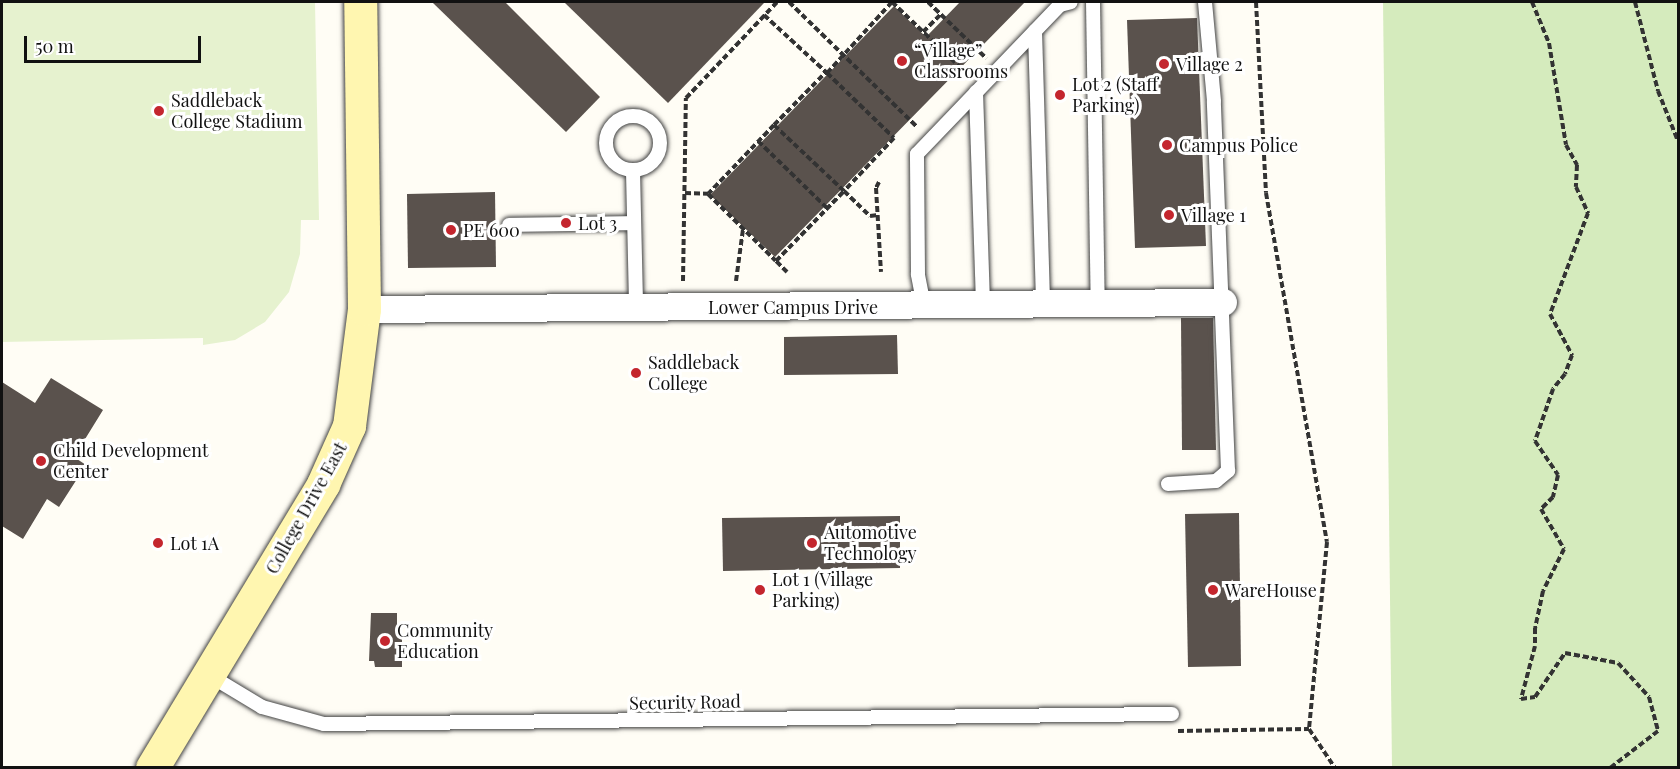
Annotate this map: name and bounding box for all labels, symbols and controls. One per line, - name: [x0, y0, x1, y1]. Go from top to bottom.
- scale bar: [27, 24, 204, 62]
- text: 50 m: [35, 34, 74, 58]
- place label: “Village” Classrooms: [914, 40, 1008, 82]
- place label: Village 2: [1176, 53, 1243, 75]
- marker: “Village” Classrooms: [895, 54, 909, 68]
- marker: Village 2: [1157, 57, 1171, 71]
- place label: Lot 2 (Staff Parking): [1072, 74, 1158, 116]
- marker: Lot 2 (Staff Parking): [1053, 88, 1067, 102]
- place label: Saddleback College Stadium: [171, 90, 302, 132]
- marker: Saddleback College Stadium: [152, 104, 166, 118]
- place label: Campus Police: [1179, 134, 1298, 156]
- marker: Campus Police: [1160, 138, 1174, 152]
- place label: Village 1: [1181, 204, 1246, 226]
- marker: Village 1: [1162, 208, 1176, 222]
- place label: Lot 3: [578, 212, 617, 234]
- marker: Lot 3: [559, 216, 573, 230]
- place label: PE 600: [463, 219, 520, 241]
- marker: PE 600: [444, 223, 458, 237]
- street label: Lower Campus Drive: [708, 296, 878, 318]
- place label: Saddleback College: [648, 352, 739, 394]
- marker: Saddleback College: [629, 366, 643, 380]
- street label: College Drive East: [261, 438, 351, 578]
- place label: Child Development Center: [53, 440, 208, 482]
- marker: Child Development Center: [34, 454, 48, 468]
- place label: Automotive Technology: [824, 522, 917, 564]
- place label: Lot 1A: [170, 532, 219, 554]
- marker: Lot 1A: [151, 536, 165, 550]
- marker: Automotive Technology: [805, 536, 819, 550]
- place label: Lot 1 (Village Parking): [772, 569, 874, 612]
- place label: WareHouse: [1225, 579, 1317, 601]
- marker: Lot 1 (Village Parking): [753, 583, 767, 597]
- marker: WareHouse: [1206, 583, 1220, 597]
- place label: Community Education: [397, 620, 493, 662]
- marker: Community Education: [378, 634, 392, 648]
- street label: Security Road: [629, 690, 741, 714]

